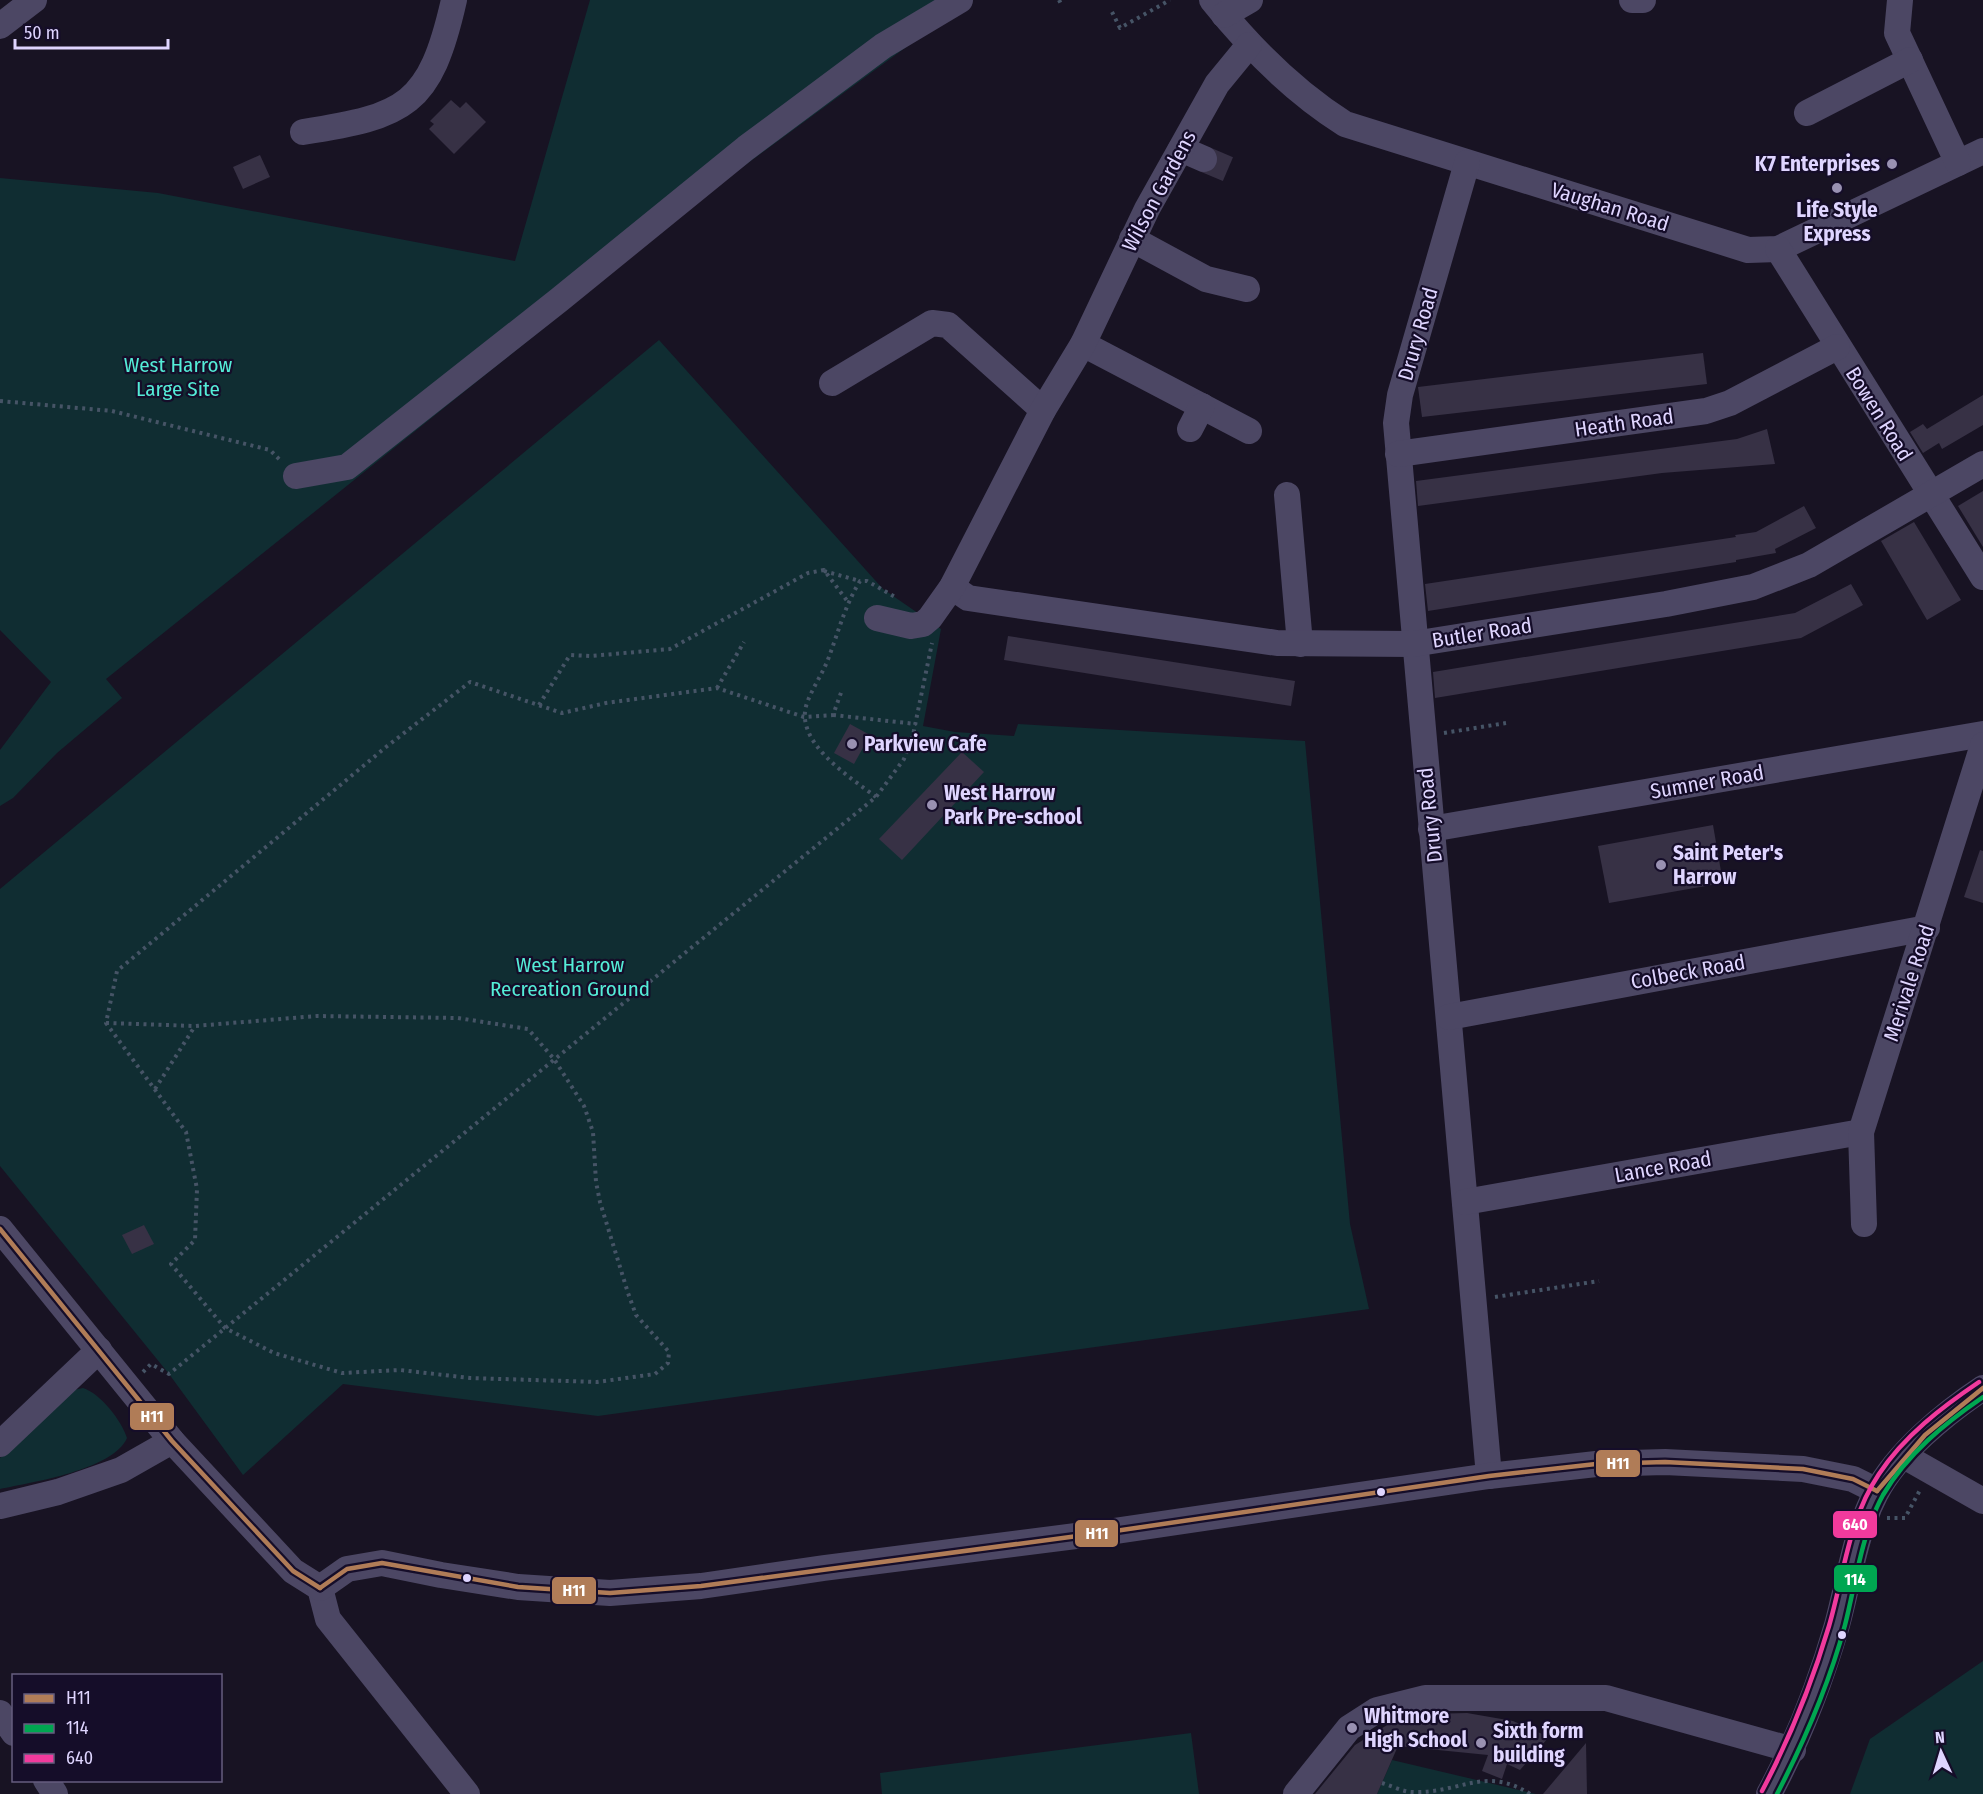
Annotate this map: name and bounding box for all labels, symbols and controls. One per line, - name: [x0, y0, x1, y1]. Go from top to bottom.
- scale bar: [15, 12, 168, 50]
- text: 50 m: [24, 22, 60, 44]
- street label: Wilson Gardens: [1116, 126, 1202, 256]
- place label: K7 Enterprises: [1755, 151, 1880, 177]
- marker: K7 Enterprises: [1885, 157, 1899, 171]
- street label: Vaughan Road: [1548, 177, 1672, 237]
- marker: Life Style Express: [1830, 181, 1844, 195]
- place label: Life Style Express: [1796, 197, 1878, 247]
- street label: Drury Road: [1392, 284, 1444, 384]
- park label: West Harrow Large Site: [124, 352, 233, 402]
- street label: Bowen Road: [1840, 362, 1918, 466]
- street label: Heath Road: [1573, 403, 1675, 443]
- street label: Butler Road: [1430, 612, 1534, 654]
- place label: Parkview Cafe: [864, 731, 987, 757]
- marker: Parkview Cafe: [845, 737, 859, 751]
- street label: Sumner Road: [1648, 759, 1766, 805]
- street label: Drury Road: [1412, 766, 1448, 864]
- place label: West Harrow Park Pre-school: [944, 780, 1082, 830]
- marker: West Harrow Park Pre-school: [925, 798, 939, 812]
- place label: Saint Peter's Harrow: [1673, 840, 1783, 890]
- marker: Saint Peter's Harrow: [1654, 858, 1668, 872]
- street label: Merivale Road: [1878, 921, 1940, 1045]
- street label: Colbeck Road: [1629, 949, 1747, 995]
- park label: West Harrow Recreation Ground: [490, 952, 650, 1002]
- street label: Lance Road: [1613, 1146, 1713, 1188]
- line badge: H11: [129, 1402, 175, 1431]
- text: H11: [141, 1407, 163, 1426]
- line badge: H11: [1595, 1449, 1641, 1478]
- text: H11: [1607, 1454, 1629, 1473]
- unlabelled marker: [1375, 1486, 1387, 1498]
- line badge: 640: [1832, 1510, 1878, 1539]
- text: 640: [1842, 1515, 1868, 1534]
- line badge: H11: [1074, 1519, 1119, 1548]
- text: H11: [1086, 1524, 1108, 1543]
- line badge: 114: [1833, 1564, 1878, 1593]
- text: 114: [1844, 1570, 1866, 1589]
- unlabelled marker: [461, 1572, 473, 1584]
- line badge: H11: [551, 1576, 597, 1605]
- text: H11: [563, 1581, 585, 1600]
- unlabelled marker: [1836, 1629, 1848, 1641]
- legend: [12, 1674, 222, 1782]
- text: H11: [66, 1687, 91, 1709]
- place label: Whitmore High School: [1364, 1703, 1467, 1753]
- text: 114: [66, 1717, 89, 1739]
- place label: Sixth form building: [1493, 1718, 1584, 1768]
- marker: Whitmore High School: [1345, 1721, 1359, 1735]
- north arrow: [1911, 1722, 1971, 1782]
- text: N: [1935, 1728, 1945, 1747]
- marker: Sixth form building: [1474, 1736, 1488, 1750]
- text: 640: [66, 1747, 93, 1769]

